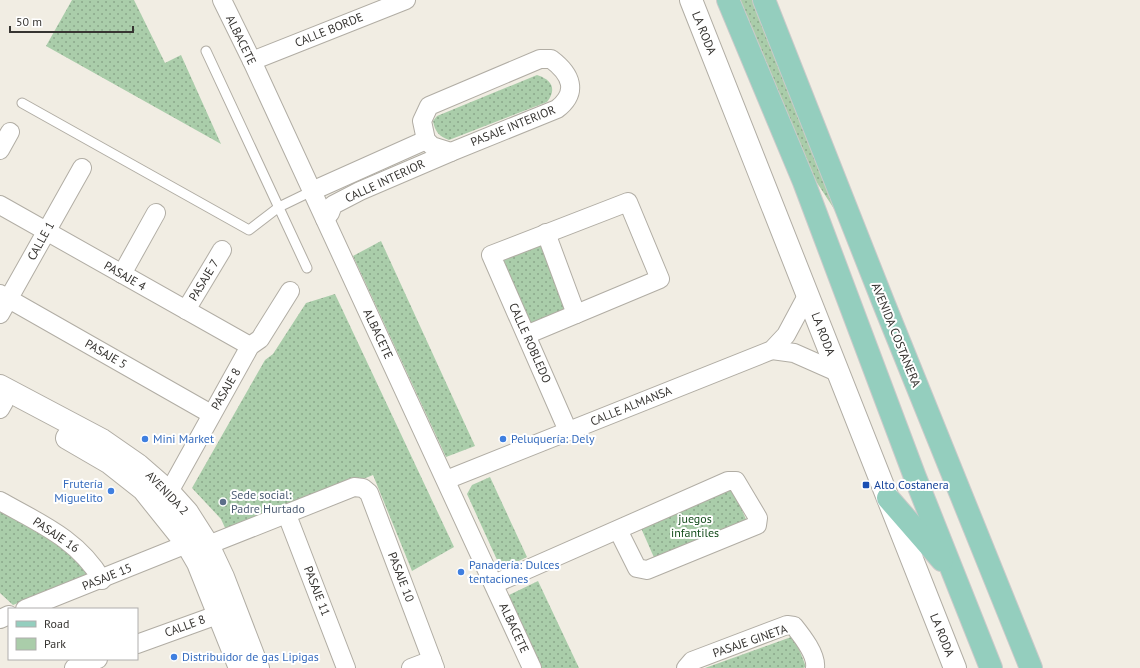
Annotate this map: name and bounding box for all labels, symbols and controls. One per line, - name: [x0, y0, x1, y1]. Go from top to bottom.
- scale bar: [10, 8, 133, 34]
- street label: CALLE BORDE: [293, 9, 365, 50]
- street label: LA RODA: [689, 9, 720, 57]
- street label: ALBACETE: [223, 13, 260, 67]
- text: 50 m: [16, 14, 42, 29]
- street label: PASAJE INTERIOR: [468, 102, 557, 149]
- street label: CALLE INTERIOR: [343, 156, 427, 206]
- street label: CALLE 1: [24, 219, 57, 263]
- street label: PASAJE 7: [185, 256, 222, 303]
- street label: PASAJE 4: [102, 258, 149, 294]
- street label: AVENIDA COSTANERA: [869, 281, 924, 389]
- street label: CALLE ROBLEDO: [506, 300, 555, 385]
- street label: ALBACETE: [360, 306, 397, 361]
- street label: LA RODA: [808, 310, 839, 358]
- street label: PASAJE 5: [83, 336, 130, 372]
- street label: PASAJE 8: [208, 365, 244, 412]
- street label: CALLE ALMANSA: [588, 382, 674, 429]
- place label: Mini Market: [153, 431, 214, 446]
- place label: Peluquería: Dely: [511, 431, 595, 446]
- marker: Mini Market: [140, 434, 150, 444]
- marker: Peluquería: Dely: [498, 434, 508, 444]
- street label: AVENIDA 2: [143, 468, 192, 518]
- place label: Frutería Miguelito: [54, 476, 103, 505]
- place label: Alto Costanera: [874, 477, 949, 492]
- marker: Alto Costanera: [861, 480, 871, 490]
- marker: Frutería Miguelito: [106, 486, 116, 496]
- place label: Sede social: Padre Hurtado: [231, 487, 305, 516]
- marker: Sede social: Padre Hurtado: [218, 497, 228, 507]
- park label: juegos infantiles: [671, 511, 719, 540]
- street label: PASAJE 16: [30, 514, 82, 556]
- street label: PASAJE 10: [385, 550, 418, 604]
- place label: Panadería: Dulces tentaciones: [469, 557, 560, 586]
- street label: PASAJE 15: [80, 560, 134, 593]
- street label: PASAJE 11: [301, 564, 334, 618]
- marker: Panadería: Dulces tentaciones: [456, 567, 466, 577]
- street label: ALBACETE: [496, 600, 533, 655]
- legend: [8, 608, 138, 660]
- street label: CALLE 8: [162, 611, 207, 640]
- street label: LA RODA: [927, 611, 958, 659]
- text: Road: [44, 616, 69, 631]
- street label: PASAJE GINETA: [711, 621, 789, 660]
- text: Park: [44, 636, 66, 651]
- place label: Distribuidor de gas Lipigas: [182, 649, 319, 664]
- marker: Distribuidor de gas Lipigas: [169, 652, 179, 662]

